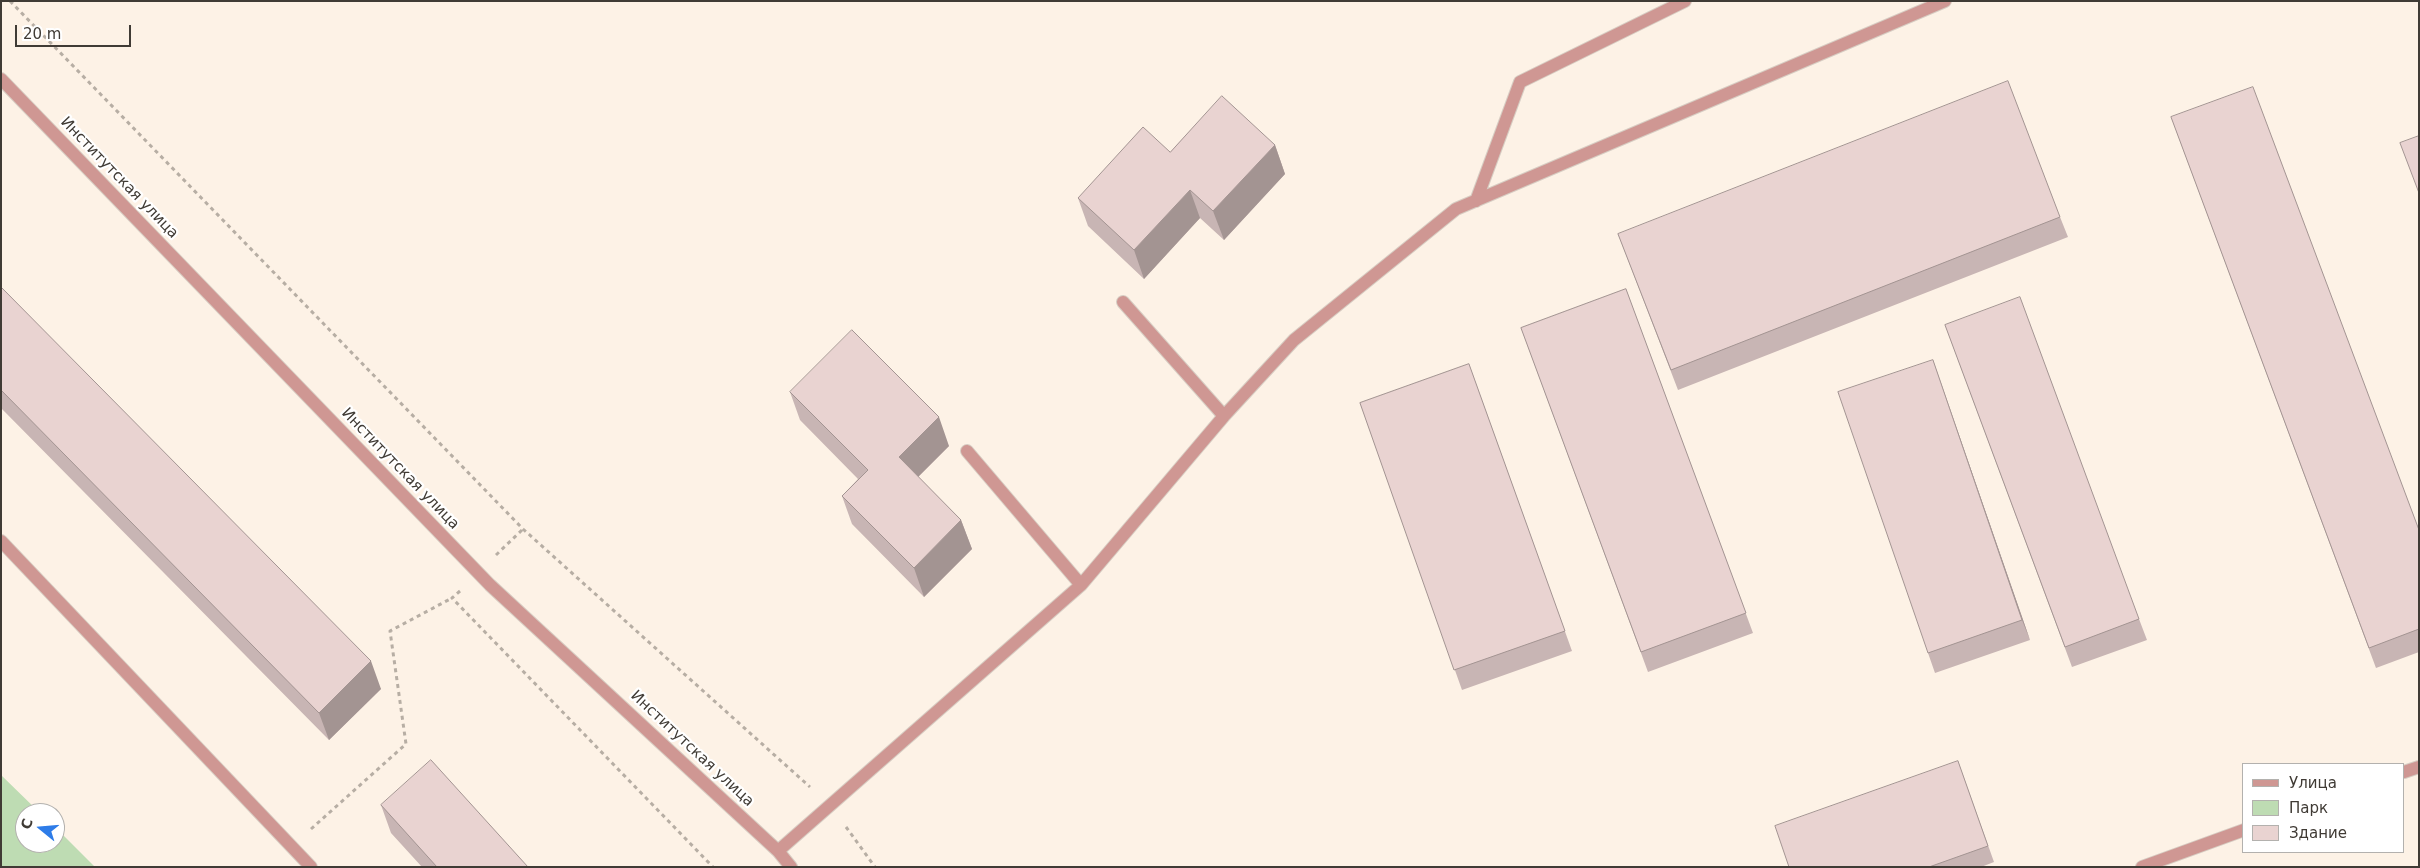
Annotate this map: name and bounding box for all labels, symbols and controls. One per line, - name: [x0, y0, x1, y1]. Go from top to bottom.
- scale bar: [18, 15, 134, 47]
- text: 20 m: [23, 25, 61, 43]
- street label: Институтская улица: [56, 113, 182, 243]
- street label: Институтская улица: [337, 404, 463, 534]
- street label: Институтская улица: [627, 687, 757, 811]
- legend: [2242, 763, 2405, 853]
- text: Улица: [2289, 774, 2337, 792]
- text: Парк: [2289, 799, 2328, 817]
- north arrow: [15, 803, 65, 853]
- text: С: [17, 817, 36, 831]
- text: Здание: [2289, 824, 2347, 842]

